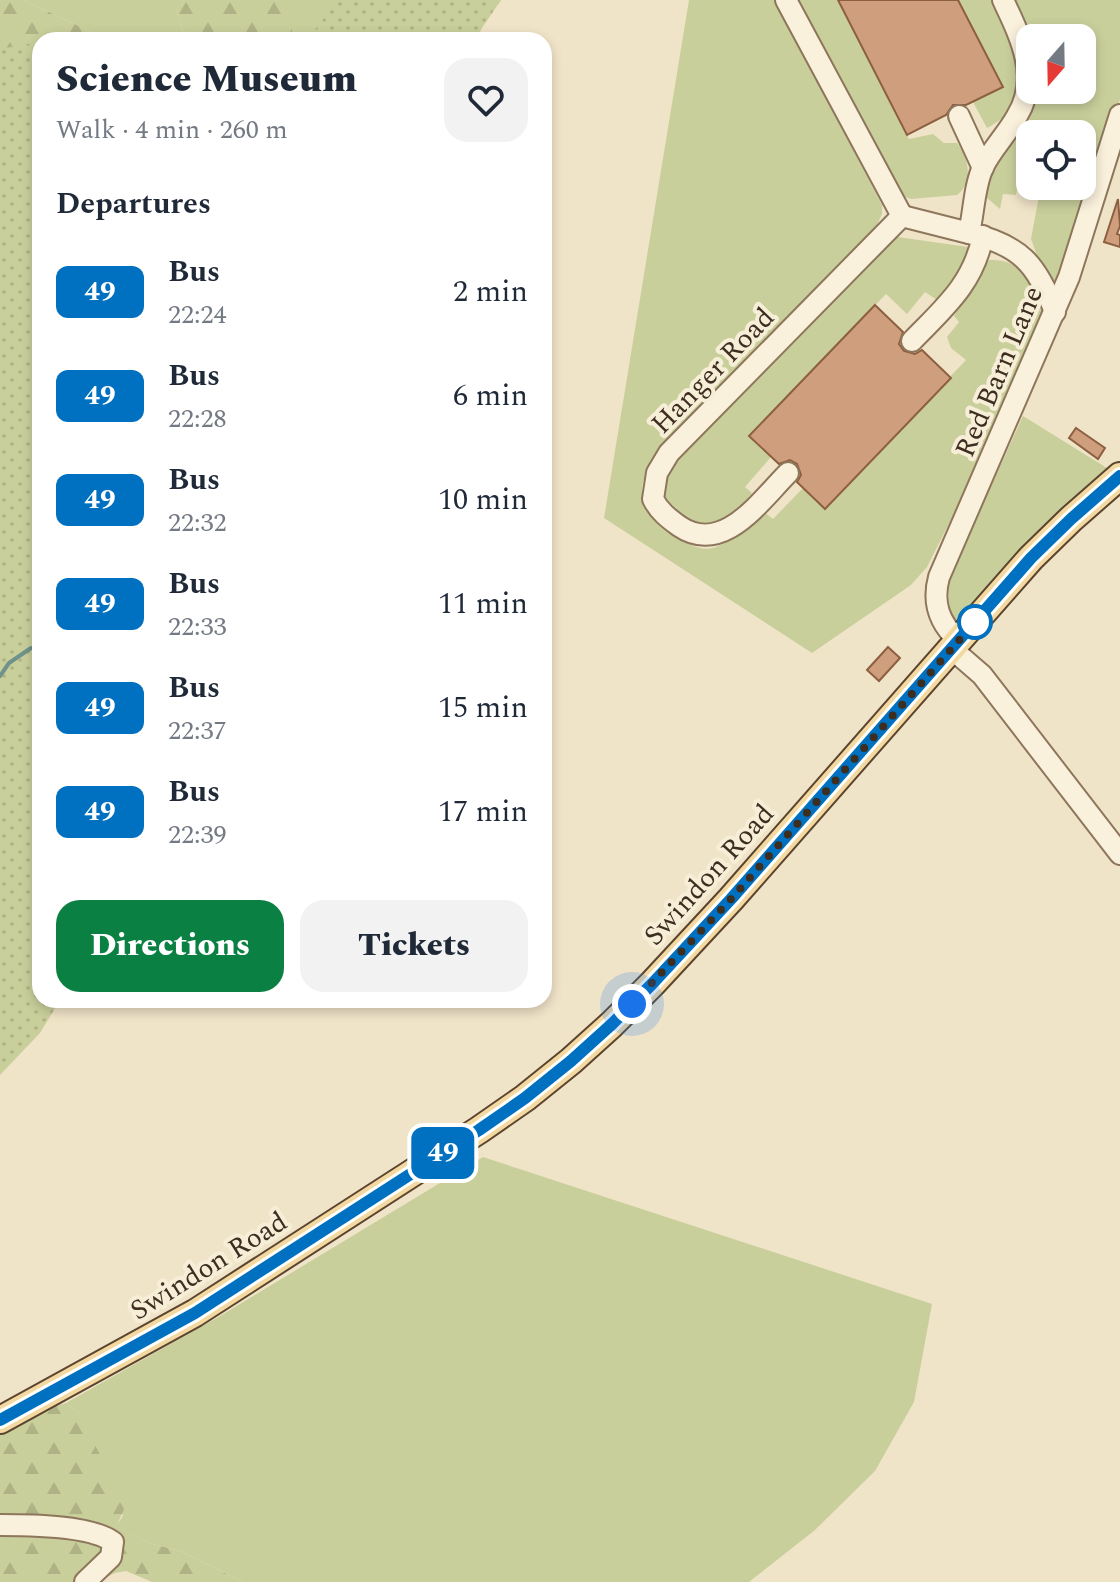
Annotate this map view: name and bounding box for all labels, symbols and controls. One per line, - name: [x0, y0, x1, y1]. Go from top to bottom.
- north arrow: [1016, 24, 1096, 104]
- map controls: [1016, 24, 1096, 200]
- text: Science Museum: [56, 51, 357, 109]
- button: heart: [444, 58, 528, 142]
- text: Walk · 4 min · 260 m: [56, 110, 288, 150]
- button: locate: [1016, 120, 1096, 200]
- text: Departures: [56, 181, 211, 227]
- text: Bus: [168, 249, 220, 295]
- text: 2 min: [453, 269, 528, 315]
- text: 49: [84, 270, 116, 313]
- street label: Red Barn Lane: [944, 279, 1055, 464]
- text: 22:24: [168, 295, 227, 335]
- street label: Hanger Road: [641, 298, 785, 444]
- text: Bus: [168, 353, 220, 399]
- text: 6 min: [453, 373, 528, 419]
- text: 49: [84, 374, 116, 417]
- text: 22:28: [168, 399, 227, 439]
- text: Bus: [168, 457, 220, 503]
- text: 10 min: [438, 477, 528, 523]
- text: 49: [84, 478, 116, 521]
- text: 22:32: [168, 503, 227, 543]
- text: Bus: [168, 561, 220, 607]
- text: 11 min: [438, 581, 528, 627]
- text: 49: [84, 582, 116, 625]
- unlabelled marker: [958, 605, 992, 639]
- text: 22:33: [168, 607, 227, 647]
- text: Bus: [168, 665, 220, 711]
- text: 15 min: [438, 685, 528, 731]
- text: 49: [84, 686, 116, 729]
- text: 22:37: [168, 711, 227, 751]
- text: Bus: [168, 769, 220, 815]
- text: 17 min: [438, 789, 528, 835]
- text: 49: [84, 790, 116, 833]
- street label: Swindon Road: [633, 794, 785, 956]
- text: 22:39: [168, 815, 227, 855]
- button: Directions: [56, 900, 284, 992]
- button: Tickets: [300, 900, 528, 992]
- your location: [612, 984, 652, 1024]
- line badge: 49: [407, 1127, 479, 1179]
- text: 49: [427, 1131, 459, 1174]
- street label: Swindon Road: [122, 1201, 296, 1332]

